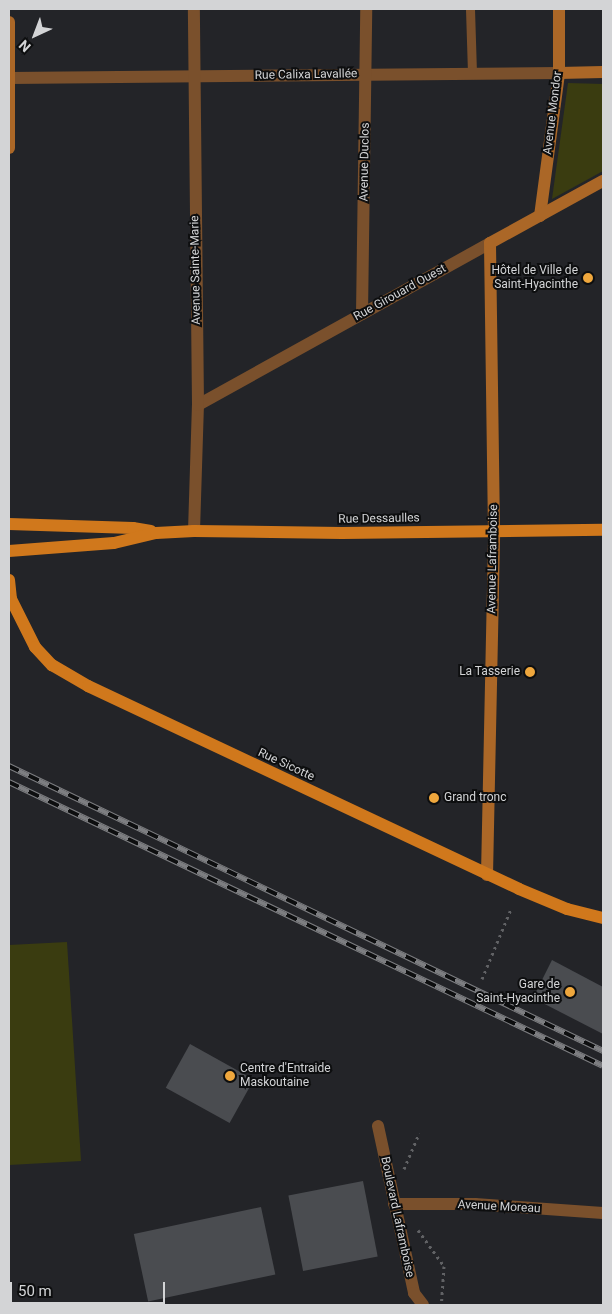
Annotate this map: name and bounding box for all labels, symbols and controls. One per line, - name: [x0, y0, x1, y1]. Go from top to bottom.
- north arrow: [10, 10, 60, 60]
- text: N: [16, 37, 34, 55]
- street label: Rue Calixa Lavallée: [255, 67, 357, 83]
- street label: Avenue Mondor: [541, 71, 565, 155]
- street label: Avenue Duclos: [357, 122, 373, 202]
- street label: Avenue Sainte-Marie: [188, 215, 204, 325]
- street label: Rue Girouard Ouest: [351, 262, 449, 324]
- place label: Hôtel de Ville de Saint-Hyacinthe: [491, 264, 578, 292]
- marker: Hôtel de Ville de Saint-Hyacinthe: [582, 272, 594, 284]
- street label: Avenue Laframboise: [485, 504, 501, 614]
- street label: Rue Dessaulles: [338, 511, 420, 527]
- place label: La Tasserie: [459, 665, 520, 679]
- marker: La Tasserie: [524, 666, 536, 678]
- street label: Rue Sicotte: [255, 746, 317, 784]
- place label: Grand tronc: [444, 791, 507, 805]
- marker: Grand tronc: [428, 792, 440, 804]
- place label: Gare de Saint-Hyacinthe: [476, 978, 560, 1006]
- marker: Gare de Saint-Hyacinthe: [564, 986, 576, 998]
- place label: Centre d'Entraide Maskoutaine: [240, 1062, 331, 1090]
- marker: Centre d'Entraide Maskoutaine: [224, 1070, 236, 1082]
- street label: Boulevard Laframboise: [377, 1155, 417, 1279]
- street label: Avenue Moreau: [457, 1198, 541, 1216]
- scale bar: [12, 1272, 168, 1304]
- text: 50 m: [18, 1282, 52, 1300]

